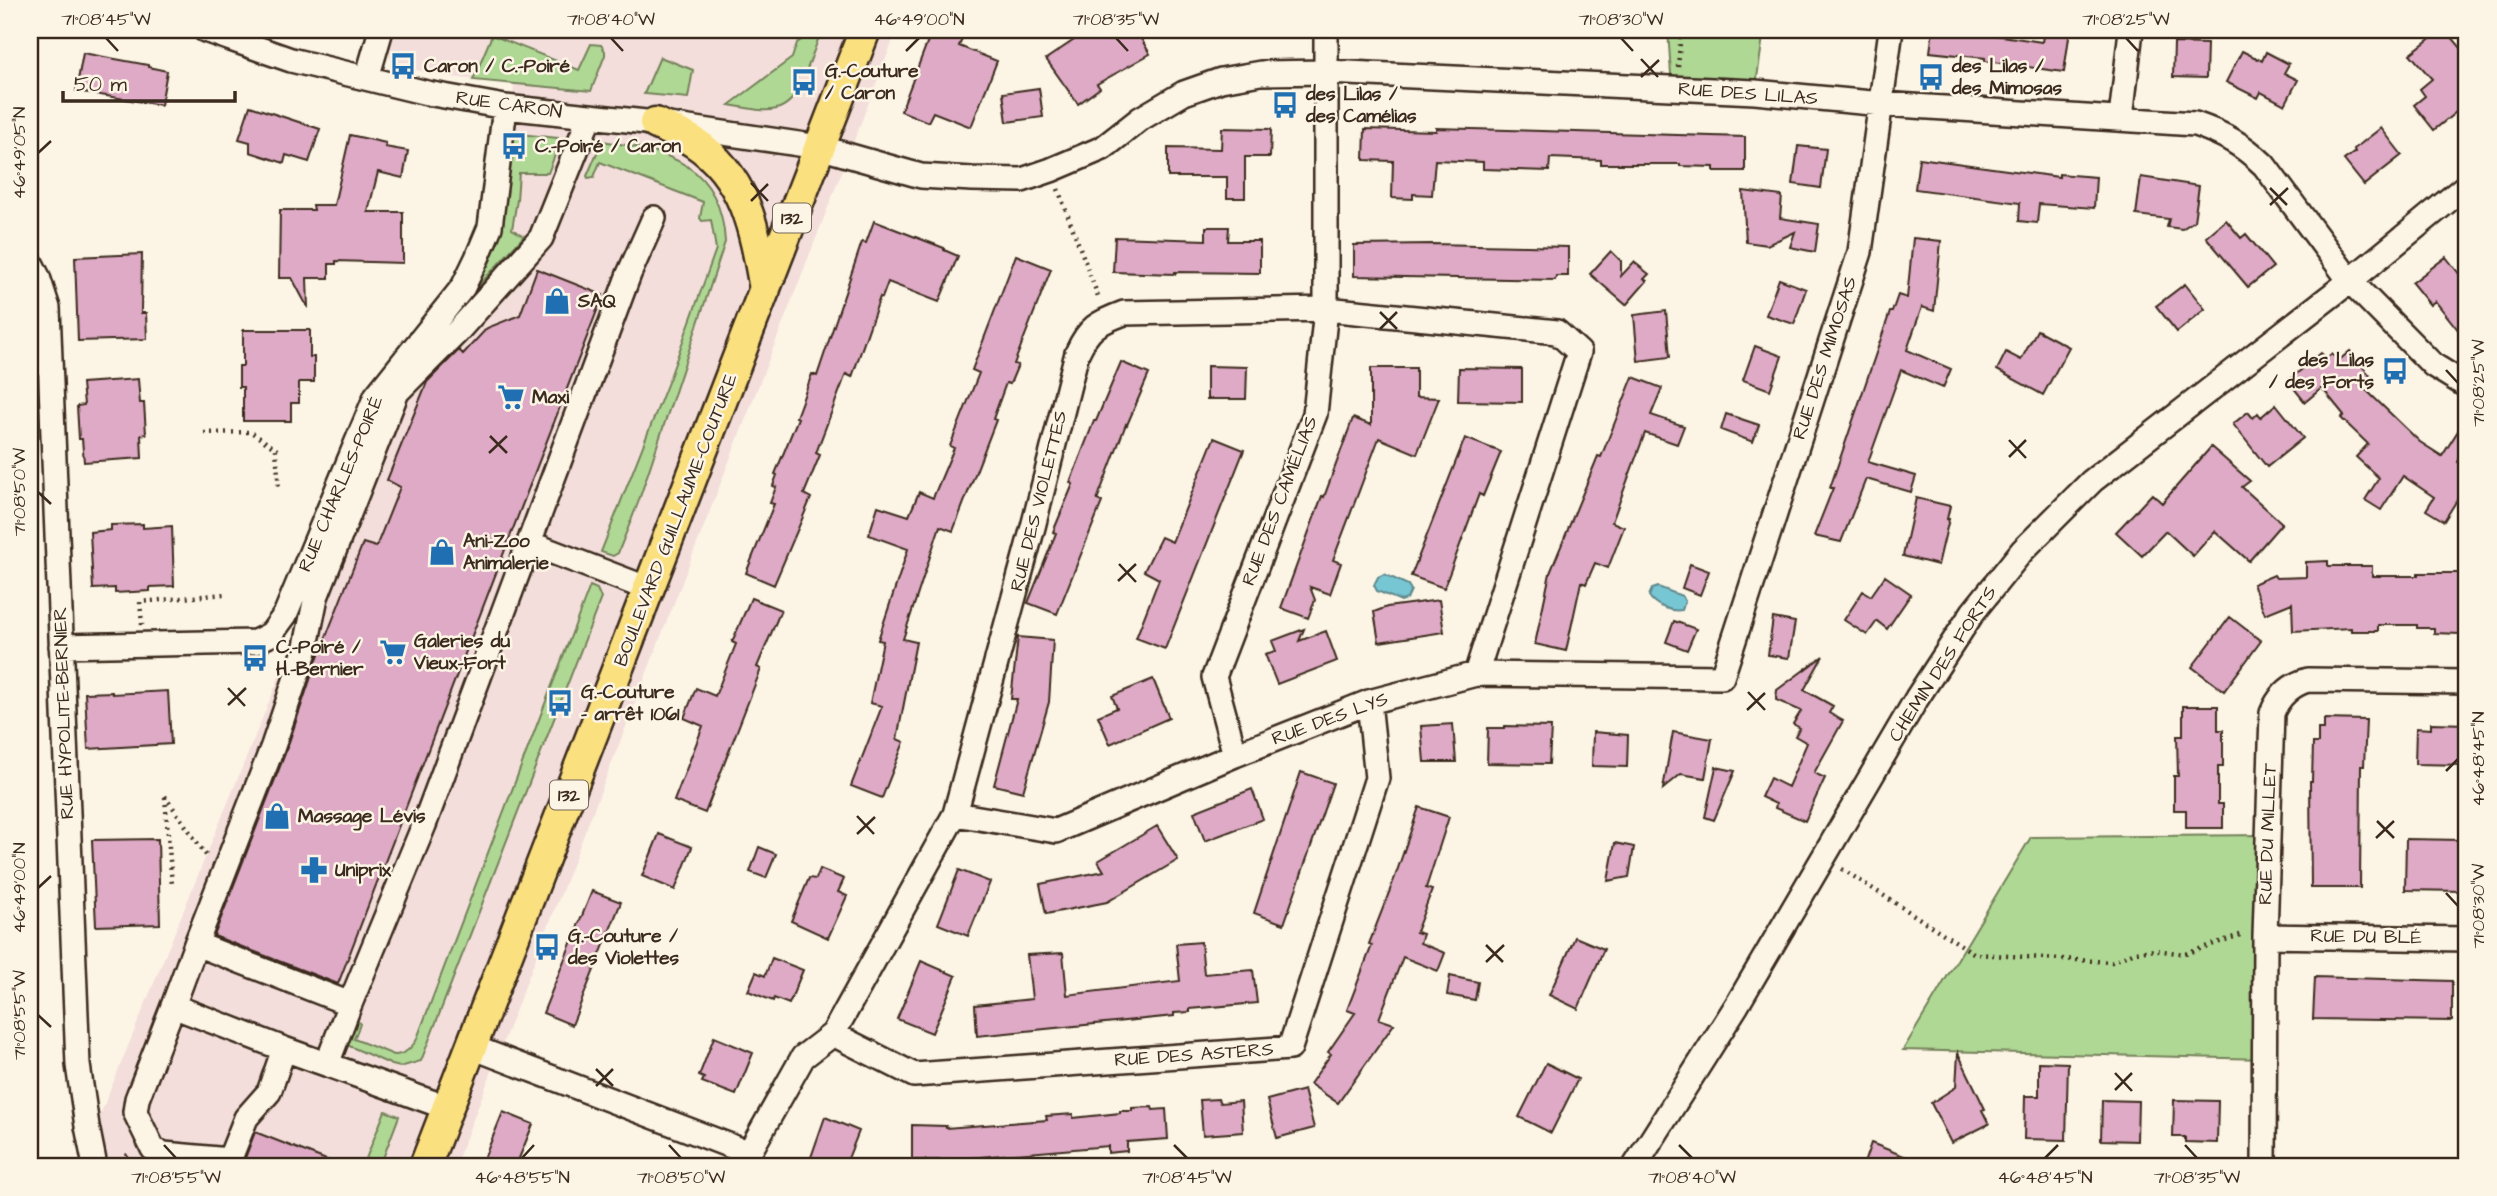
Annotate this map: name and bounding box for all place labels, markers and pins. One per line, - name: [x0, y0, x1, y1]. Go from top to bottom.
- bus stop icon: Caron / C.-Poiré: [388, 51, 418, 81]
- place label: Caron / C.-Poiré: [424, 53, 571, 80]
- place label: des Lilas / des Mimosas: [1951, 53, 2062, 102]
- place label: G.-Couture / Caron: [825, 58, 919, 107]
- bus stop icon: des Lilas / des Mimosas: [1916, 62, 1946, 92]
- bus stop icon: G.-Couture / Caron: [789, 67, 819, 97]
- place label: des Lilas / des Camélias: [1305, 81, 1417, 130]
- bus stop icon: des Lilas / des Camélias: [1270, 90, 1300, 120]
- bus stop icon: C.-Poiré / Caron: [499, 131, 529, 161]
- place label: C.-Poiré / Caron: [535, 133, 682, 160]
- shop icon: SAQ: [542, 286, 572, 316]
- place label: SAQ: [577, 288, 616, 315]
- place label: des Lilas / des Forts: [2269, 347, 2374, 396]
- bus stop icon: des Lilas / des Forts: [2380, 356, 2410, 386]
- supermarket icon: Maxi: [496, 382, 526, 412]
- place label: Maxi: [532, 384, 569, 411]
- place label: Ani-Zoo Animalerie: [463, 528, 550, 577]
- shop icon: Ani-Zoo Animalerie: [427, 537, 457, 567]
- place label: Galeries du Vieux-Fort: [413, 628, 511, 677]
- place label: C.-Poiré / H.-Bernier: [276, 634, 364, 683]
- supermarket icon: Galeries du Vieux-Fort: [378, 637, 408, 667]
- bus stop icon: C.-Poiré / H.-Bernier: [240, 643, 270, 673]
- place label: G.-Couture - arrêt 1061: [581, 679, 680, 728]
- bus stop icon: G.-Couture - arrêt 1061: [545, 688, 575, 718]
- shop icon: Massage Lévis: [262, 801, 292, 831]
- place label: Massage Lévis: [298, 803, 426, 831]
- pharmacy icon: Uniprix: [299, 855, 329, 885]
- place label: Uniprix: [335, 857, 392, 884]
- place label: G.-Couture / des Violettes: [567, 923, 680, 972]
- bus stop icon: G.-Couture / des Violettes: [532, 932, 562, 962]

